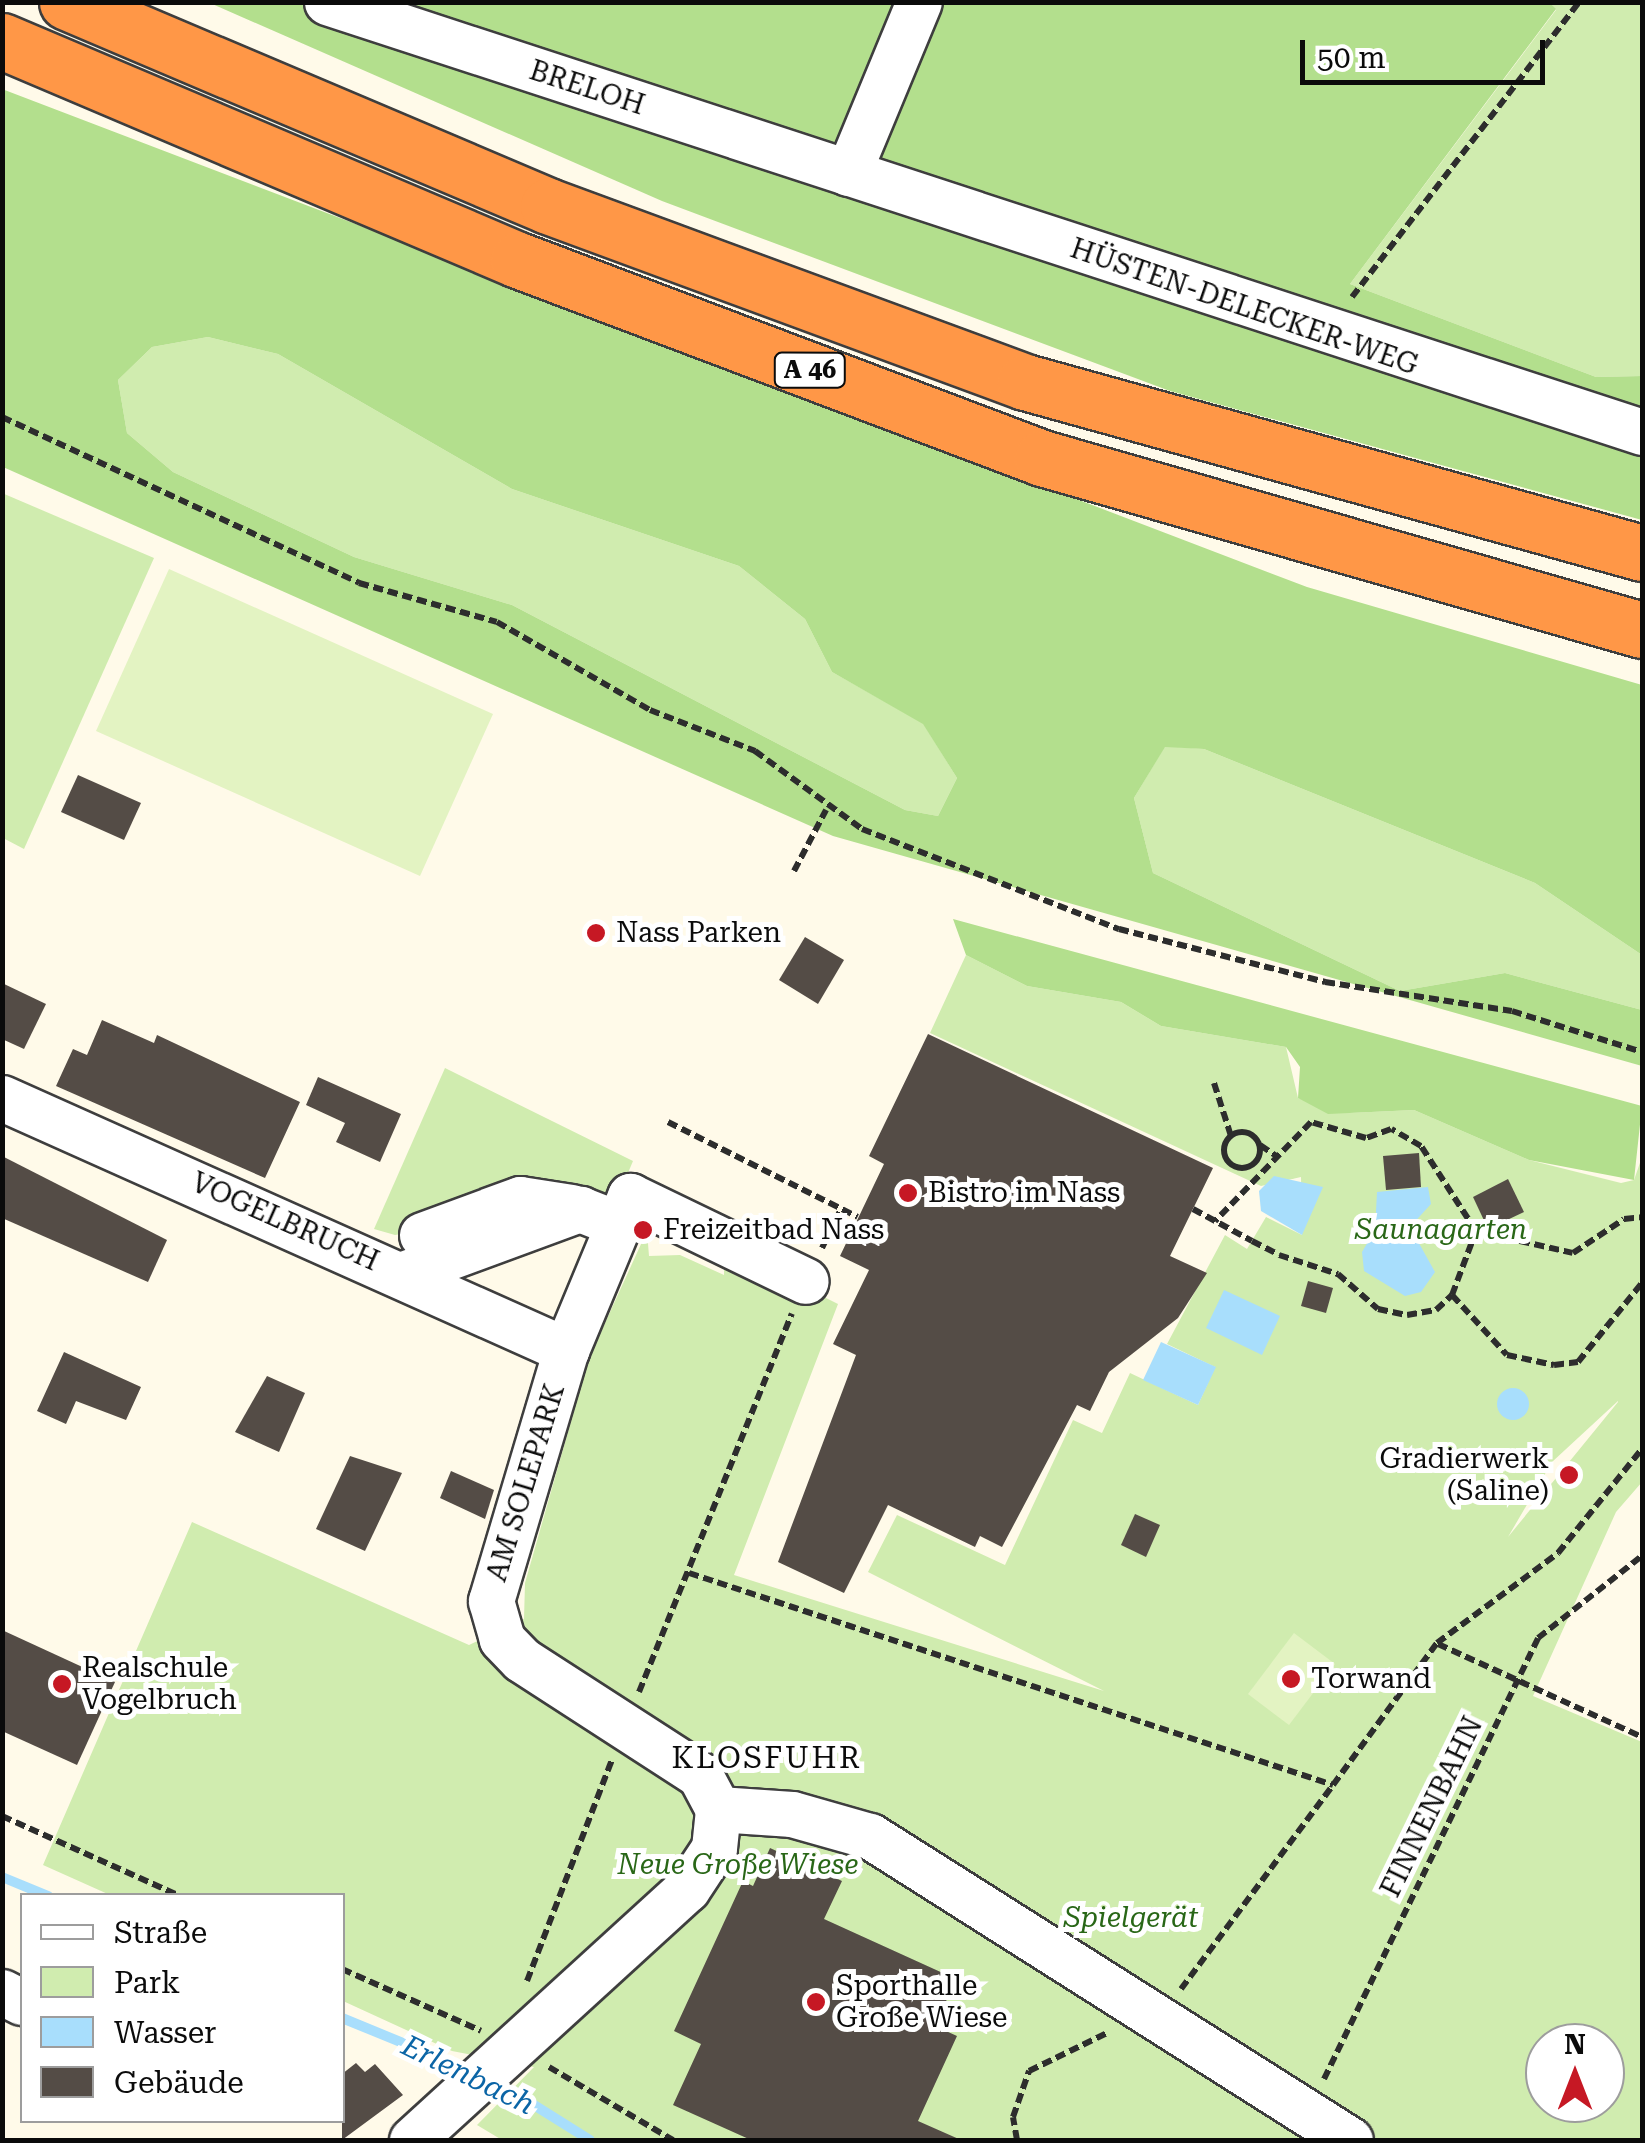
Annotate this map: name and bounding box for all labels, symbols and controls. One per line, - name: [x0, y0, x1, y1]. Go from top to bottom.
- scale bar: [1305, 20, 1550, 82]
- text: 50 m: [1317, 40, 1386, 75]
- street label: BRELOH: [525, 54, 649, 122]
- street label: HÜSTEN-DELECKER-WEG: [1066, 232, 1422, 382]
- road number: A 46: [772, 350, 848, 390]
- place label: Nass Parken: [616, 916, 781, 950]
- marker: Nass Parken: [585, 922, 607, 944]
- street label: VOGELBRUCH: [186, 1166, 384, 1278]
- place label: Bistro im Nass: [928, 1176, 1120, 1210]
- marker: Bistro im Nass: [897, 1182, 919, 1204]
- place label: Freizeitbad Nass: [663, 1213, 884, 1247]
- park label: Saunagarten: [1355, 1213, 1527, 1247]
- marker: Freizeitbad Nass: [632, 1219, 654, 1241]
- street label: AM SOLEPARK: [480, 1380, 572, 1586]
- place label: Gradierwerk (Saline): [1379, 1442, 1549, 1508]
- marker: Gradierwerk (Saline): [1558, 1464, 1580, 1486]
- place label: Realschule Vogelbruch: [82, 1651, 237, 1717]
- place label: Torwand: [1311, 1662, 1431, 1696]
- marker: Torwand: [1280, 1668, 1302, 1690]
- marker: Realschule Vogelbruch: [51, 1673, 73, 1695]
- street label: FINNENBAHN: [1374, 1711, 1490, 1903]
- district label: KLOSFUHR: [672, 1740, 862, 1776]
- park label: Neue Große Wiese: [618, 1848, 858, 1882]
- legend: [20, 1893, 345, 2123]
- park label: Spielgerät: [1064, 1901, 1198, 1935]
- text: Straße: [114, 1915, 207, 1950]
- text: Park: [114, 1965, 180, 2000]
- place label: Sporthalle Große Wiese: [836, 1969, 1007, 2035]
- marker: Sporthalle Große Wiese: [805, 1991, 827, 2013]
- text: Wasser: [114, 2015, 216, 2050]
- north arrow: [1525, 2023, 1625, 2123]
- water label: Erlenbach: [396, 2027, 540, 2123]
- text: N: [1564, 2028, 1586, 2061]
- text: Gebäude: [114, 2065, 244, 2100]

